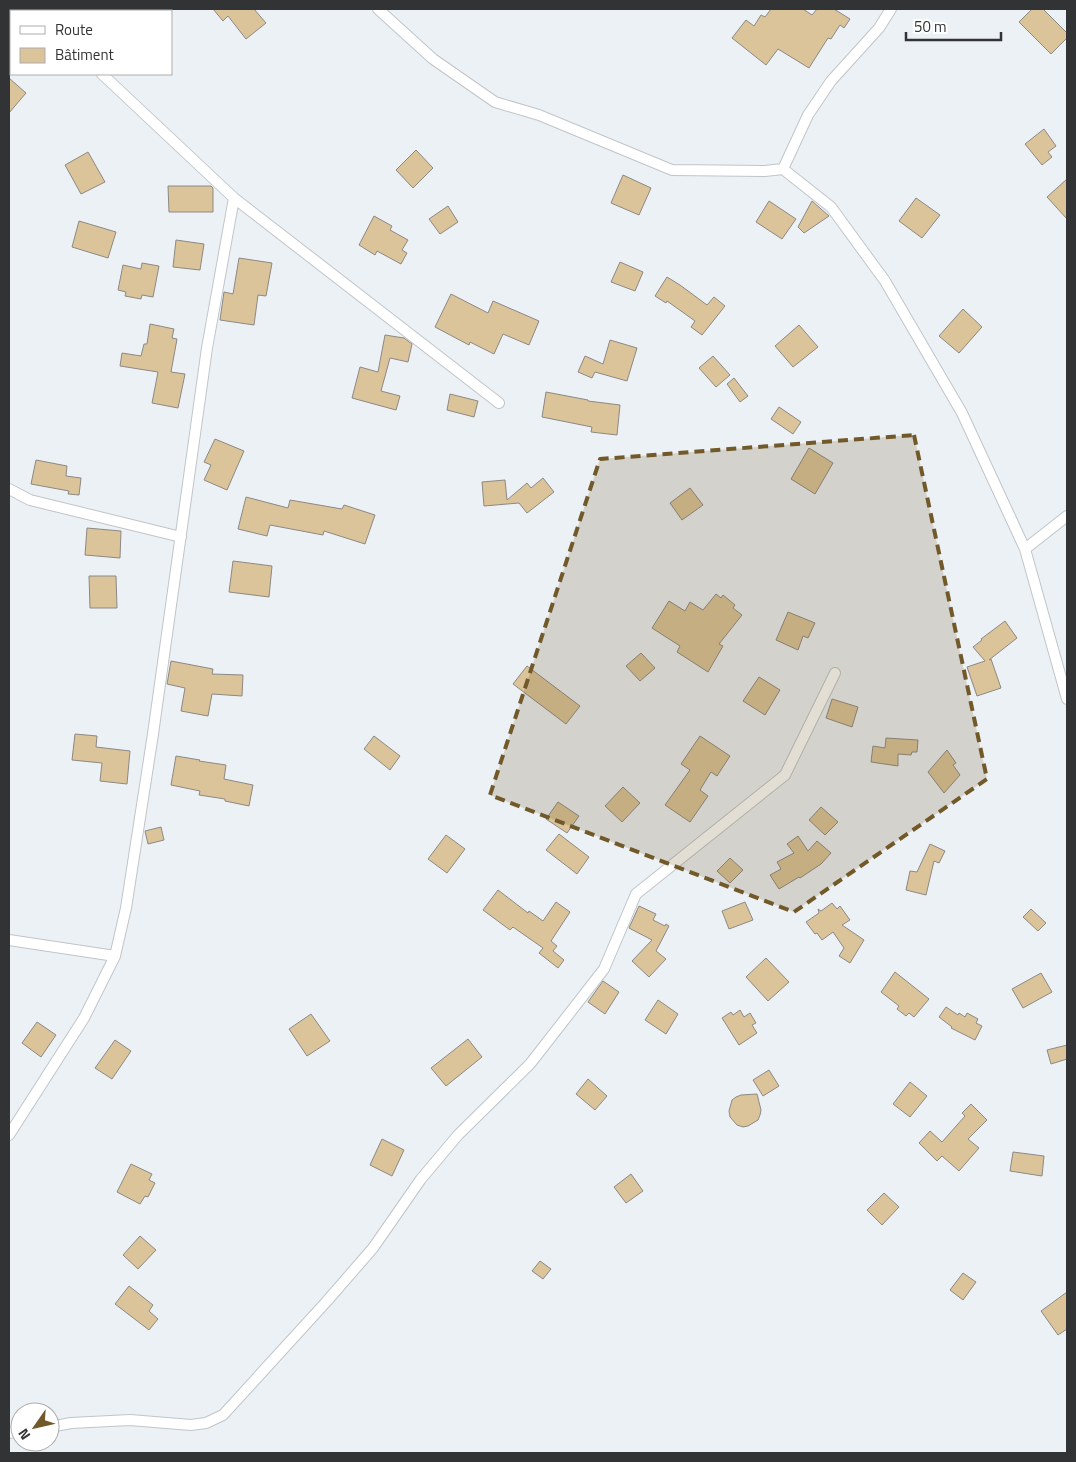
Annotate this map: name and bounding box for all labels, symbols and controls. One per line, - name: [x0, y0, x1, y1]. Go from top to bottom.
- legend: [10, 10, 172, 75]
- scale bar: [906, 10, 1001, 42]
- text: 50 m: [914, 15, 947, 38]
- text: Route: [55, 18, 93, 41]
- text: Bâtiment: [55, 43, 114, 66]
- north arrow: [10, 1402, 60, 1452]
- text: N: [12, 1425, 35, 1444]

